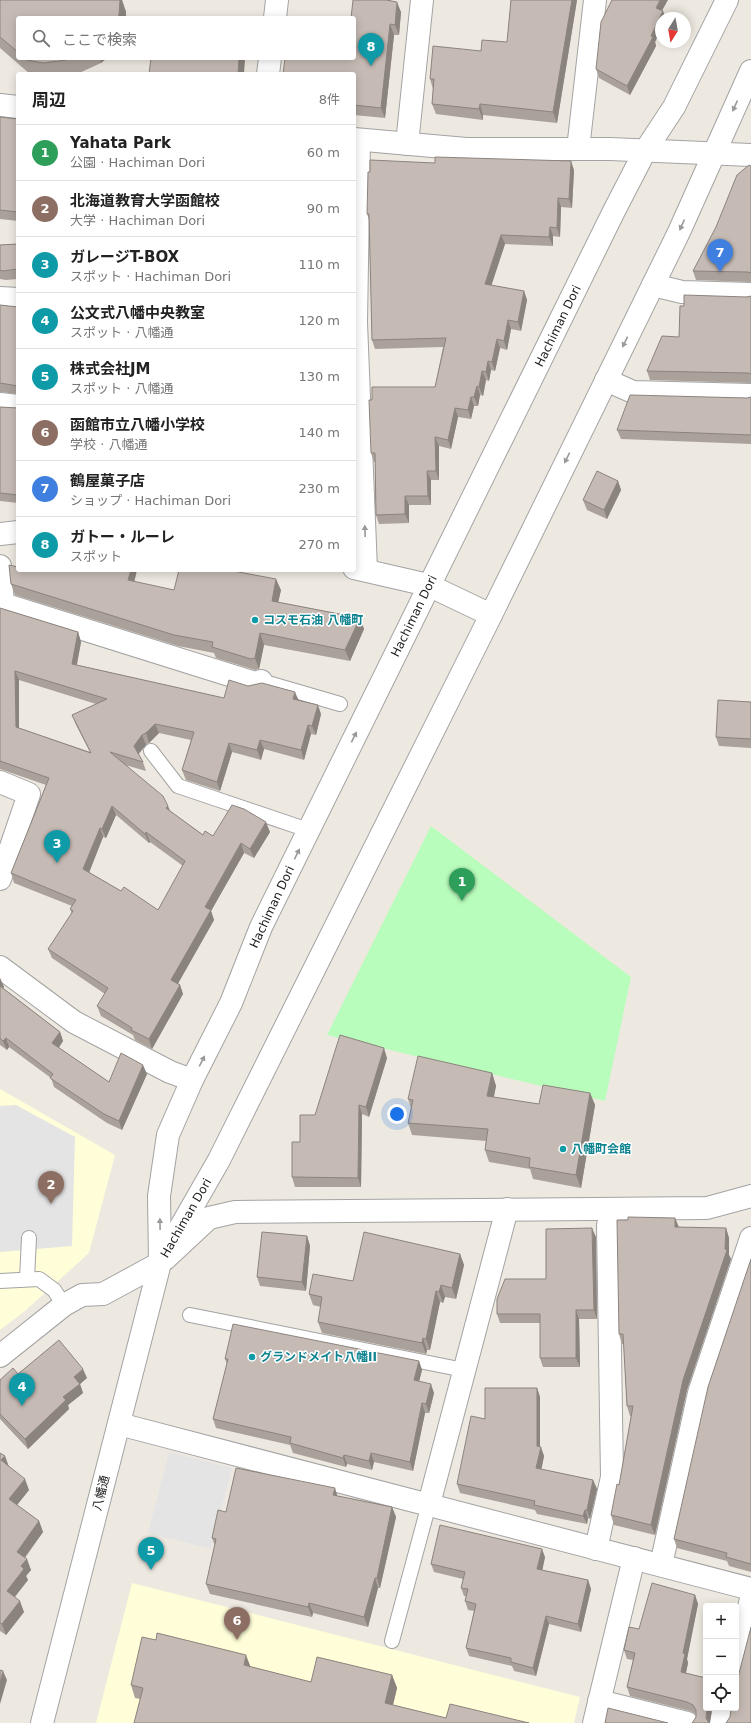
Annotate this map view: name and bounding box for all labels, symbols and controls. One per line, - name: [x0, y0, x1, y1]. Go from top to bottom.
- north arrow: [655, 12, 691, 48]
- search box: [16, 16, 356, 60]
- icon: search: [30, 27, 52, 49]
- text: ここで検索: [62, 31, 137, 49]
- pin: 8: [358, 33, 384, 66]
- text: 周辺: [32, 90, 66, 110]
- text: 8件: [319, 92, 340, 107]
- one-way arrow: [732, 100, 738, 112]
- text: Yahata Park: [70, 134, 171, 152]
- text: 1: [40, 145, 50, 160]
- text: 60 m: [307, 145, 340, 160]
- text: 公園 · Hachiman Dori: [70, 155, 205, 170]
- text: 北海道教育大学函館校: [70, 192, 220, 210]
- text: 2: [40, 201, 50, 216]
- text: 90 m: [307, 201, 340, 216]
- text: 大学 · Hachiman Dori: [70, 213, 205, 228]
- one-way arrow: [679, 219, 685, 231]
- pin: 7: [707, 239, 733, 272]
- text: ガレージT-BOX: [70, 248, 179, 266]
- text: 3: [40, 257, 50, 272]
- text: 110 m: [298, 257, 340, 272]
- text: スポット · Hachiman Dori: [70, 269, 231, 284]
- street label: Hachiman Dori: [532, 283, 584, 369]
- text: 公文式八幡中央教室: [70, 304, 205, 322]
- text: 4: [40, 313, 50, 328]
- text: 120 m: [298, 313, 340, 328]
- text: スポット · 八幡通: [70, 325, 173, 340]
- one-way arrow: [622, 336, 628, 347]
- text: 株式会社JM: [70, 360, 151, 378]
- text: 5: [40, 369, 50, 384]
- text: 130 m: [298, 369, 340, 384]
- text: スポット · 八幡通: [70, 381, 173, 396]
- text: 函館市立八幡小学校: [70, 416, 205, 434]
- text: 6: [40, 425, 50, 440]
- text: 140 m: [298, 425, 340, 440]
- text: 学校 · 八幡通: [70, 437, 147, 452]
- one-way arrow: [564, 452, 570, 464]
- text: 鶴屋菓子店: [70, 472, 145, 490]
- text: 7: [40, 481, 50, 496]
- text: 230 m: [298, 481, 340, 496]
- text: ショップ · Hachiman Dori: [70, 493, 231, 508]
- one-way arrow: [361, 525, 368, 537]
- text: ガトー・ルーレ: [70, 528, 175, 546]
- text: 8: [40, 537, 50, 552]
- text: 270 m: [298, 537, 340, 552]
- text: スポット: [70, 549, 122, 564]
- street label: Hachiman Dori: [388, 573, 440, 659]
- place label: コスモ石油 八幡町: [263, 613, 363, 627]
- marker: コスモ石油 八幡町: [250, 615, 260, 625]
- one-way arrow: [351, 731, 357, 743]
- pin: 3: [44, 830, 70, 863]
- one-way arrow: [294, 848, 300, 859]
- street label: Hachiman Dori: [247, 864, 297, 950]
- pin: 1: [449, 868, 475, 901]
- one-way arrow: [199, 1055, 205, 1066]
- your location: [387, 1104, 407, 1124]
- place label: 八幡町会館: [571, 1142, 631, 1156]
- marker: 八幡町会館: [558, 1144, 568, 1154]
- pin: 2: [38, 1171, 64, 1204]
- street label: Hachiman Dori: [158, 1176, 214, 1260]
- one-way arrow: [157, 1217, 163, 1230]
- place label: グランドメイト八幡II: [260, 1350, 377, 1364]
- marker: グランドメイト八幡II: [247, 1352, 257, 1362]
- pin: 4: [9, 1373, 35, 1406]
- street label: 八幡通: [90, 1474, 112, 1512]
- pin: 5: [138, 1537, 164, 1570]
- map controls: [703, 1603, 739, 1711]
- button: +: [703, 1603, 739, 1639]
- pin: 6: [224, 1607, 250, 1640]
- button: −: [703, 1639, 739, 1675]
- button: locate: [703, 1675, 739, 1711]

